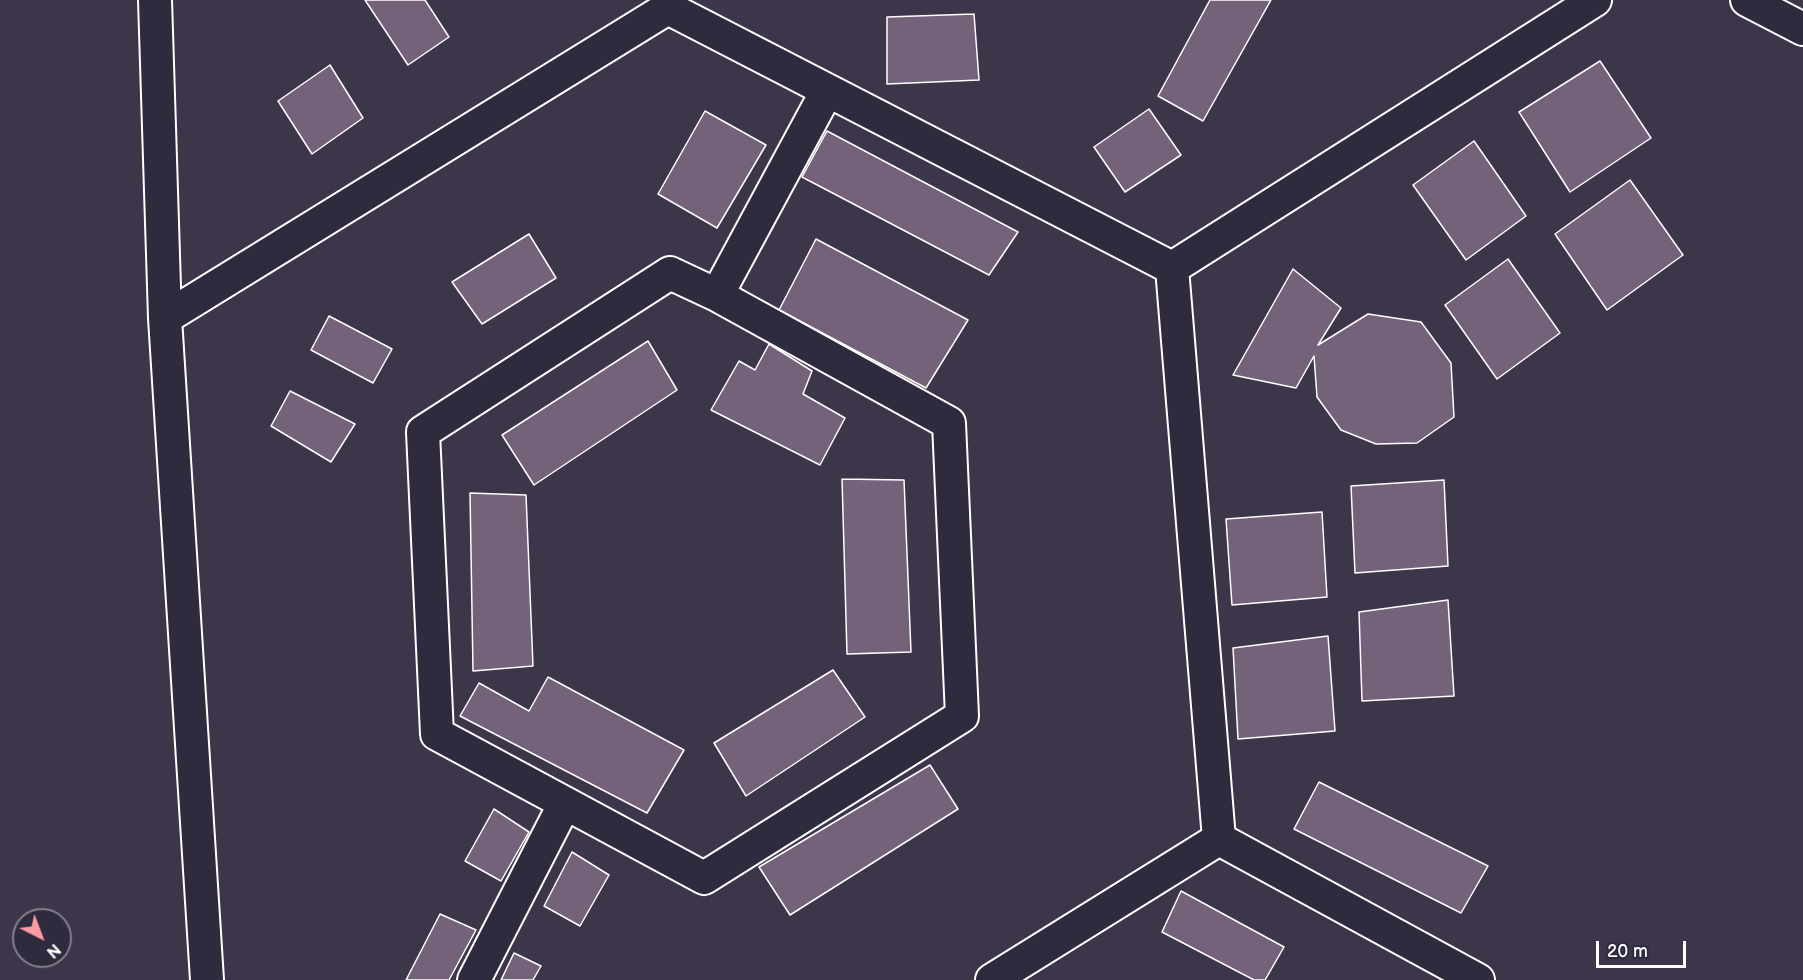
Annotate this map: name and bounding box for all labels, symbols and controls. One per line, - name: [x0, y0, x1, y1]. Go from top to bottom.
- north arrow: [12, 908, 72, 968]
- scale bar: [1599, 929, 1689, 967]
- text: N: [42, 939, 64, 961]
- text: 20 m: [1607, 941, 1648, 962]

